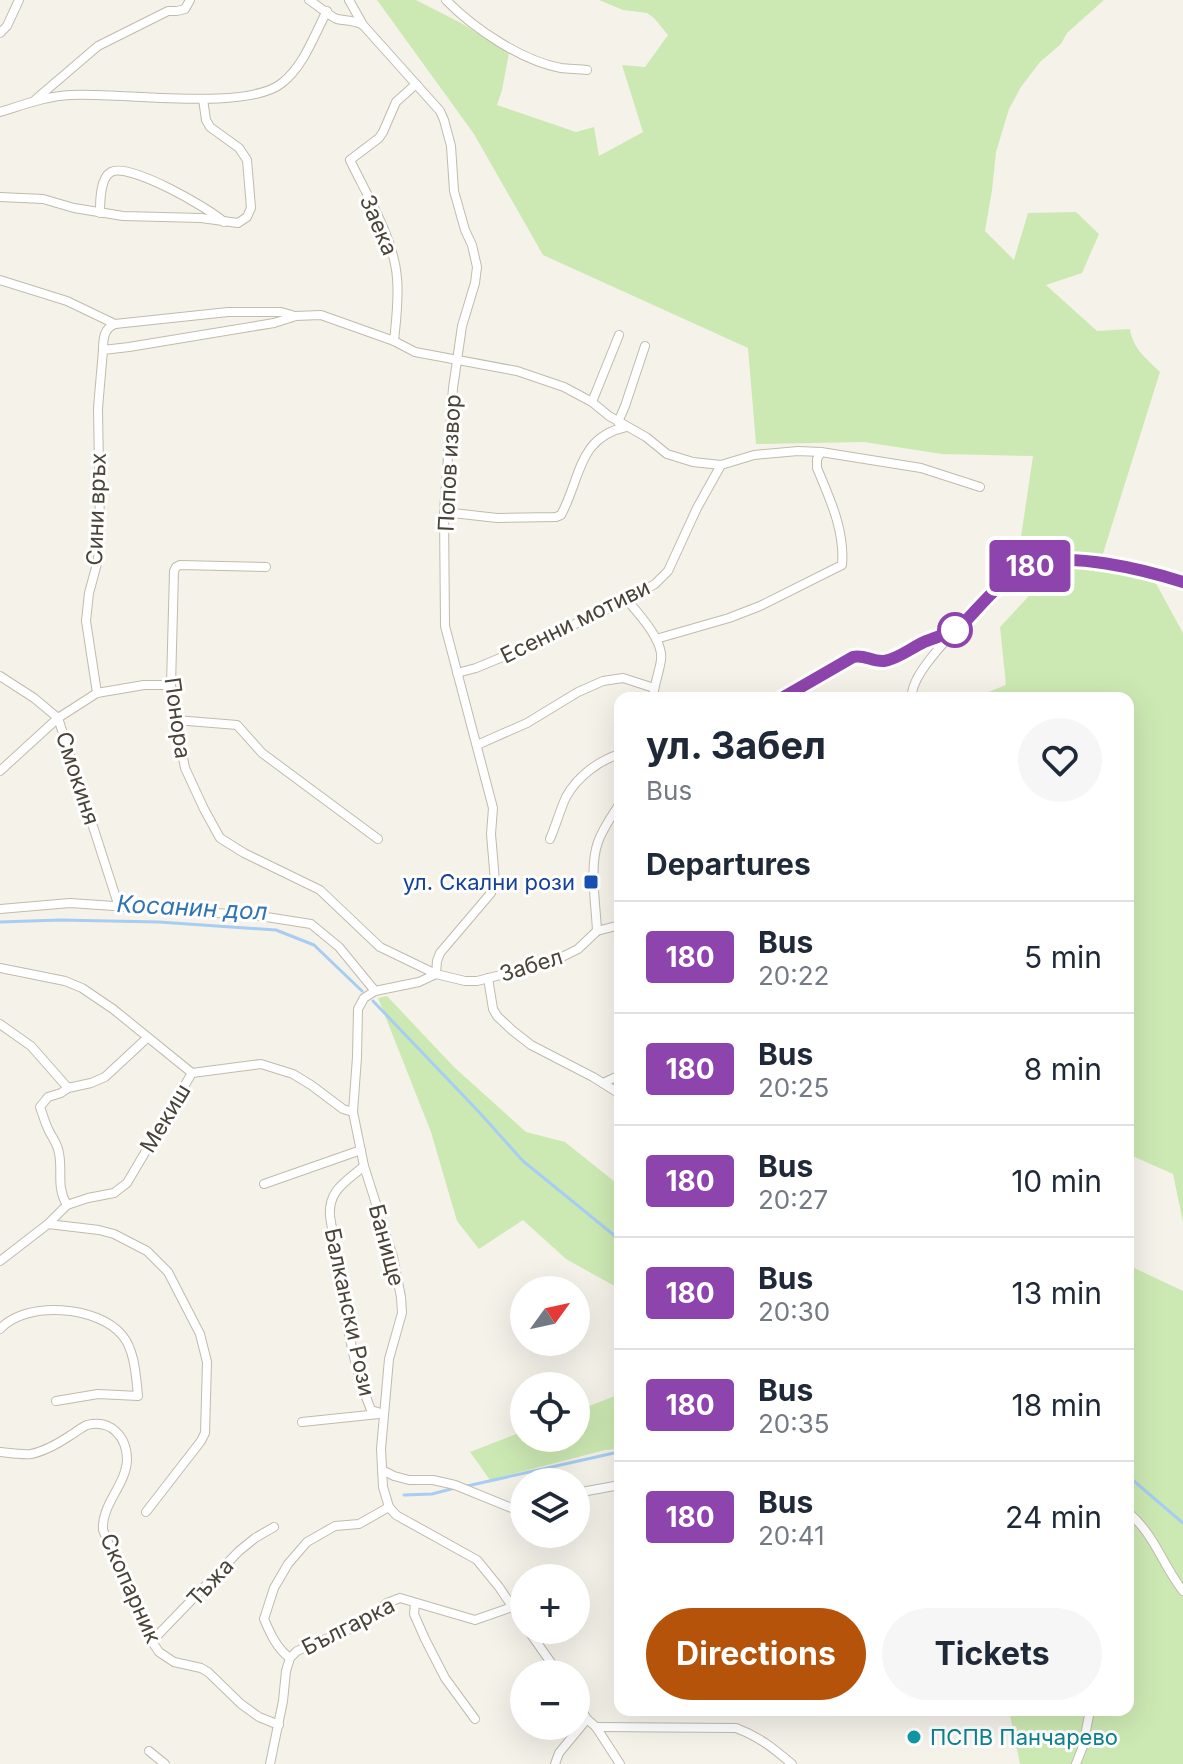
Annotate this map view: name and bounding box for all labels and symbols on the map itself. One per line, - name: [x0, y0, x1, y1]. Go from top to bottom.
- street label: Заека: [355, 191, 403, 259]
- street label: Попов извор: [432, 394, 466, 532]
- street label: Сини връх: [81, 452, 111, 566]
- line badge: 180: [984, 540, 1076, 592]
- street label: Есенни мотиви: [496, 574, 654, 668]
- unlabelled marker: [938, 613, 972, 647]
- street label: Понора: [159, 676, 197, 760]
- street label: Смокиня: [51, 728, 105, 828]
- place label: ул. Скални рози: [403, 869, 575, 895]
- marker: ул. Скални рози: [582, 873, 600, 891]
- water label: Косанин дол: [116, 889, 268, 926]
- street label: Забел: [496, 943, 566, 987]
- street label: Мекиш: [134, 1079, 196, 1157]
- street label: Банище: [364, 1201, 410, 1289]
- street label: Балкански Рози: [319, 1226, 381, 1398]
- north arrow: [510, 1276, 590, 1356]
- street label: Скопарник: [95, 1529, 167, 1647]
- street label: Тъжа: [181, 1553, 239, 1611]
- street label: Българка: [297, 1592, 399, 1660]
- place label: ПСПВ Панчарево: [930, 1724, 1118, 1750]
- marker: ПСПВ Панчарево: [905, 1728, 923, 1746]

